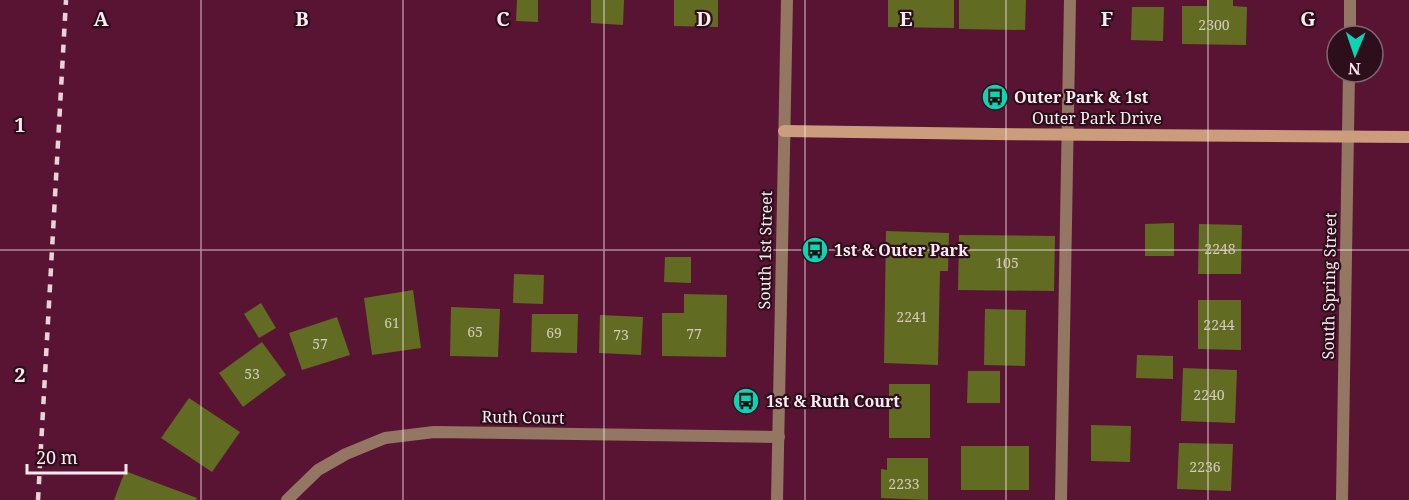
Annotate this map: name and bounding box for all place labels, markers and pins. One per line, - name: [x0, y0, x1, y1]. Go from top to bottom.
- bus stop icon: Outer Park & 1st: [980, 82, 1010, 112]
- place label: Outer Park & 1st: [1014, 86, 1149, 108]
- bus stop icon: 1st & Outer Park: [800, 235, 830, 265]
- place label: 1st & Outer Park: [834, 239, 969, 261]
- bus stop icon: 1st & Ruth Court: [731, 386, 761, 416]
- place label: 1st & Ruth Court: [766, 390, 900, 412]

